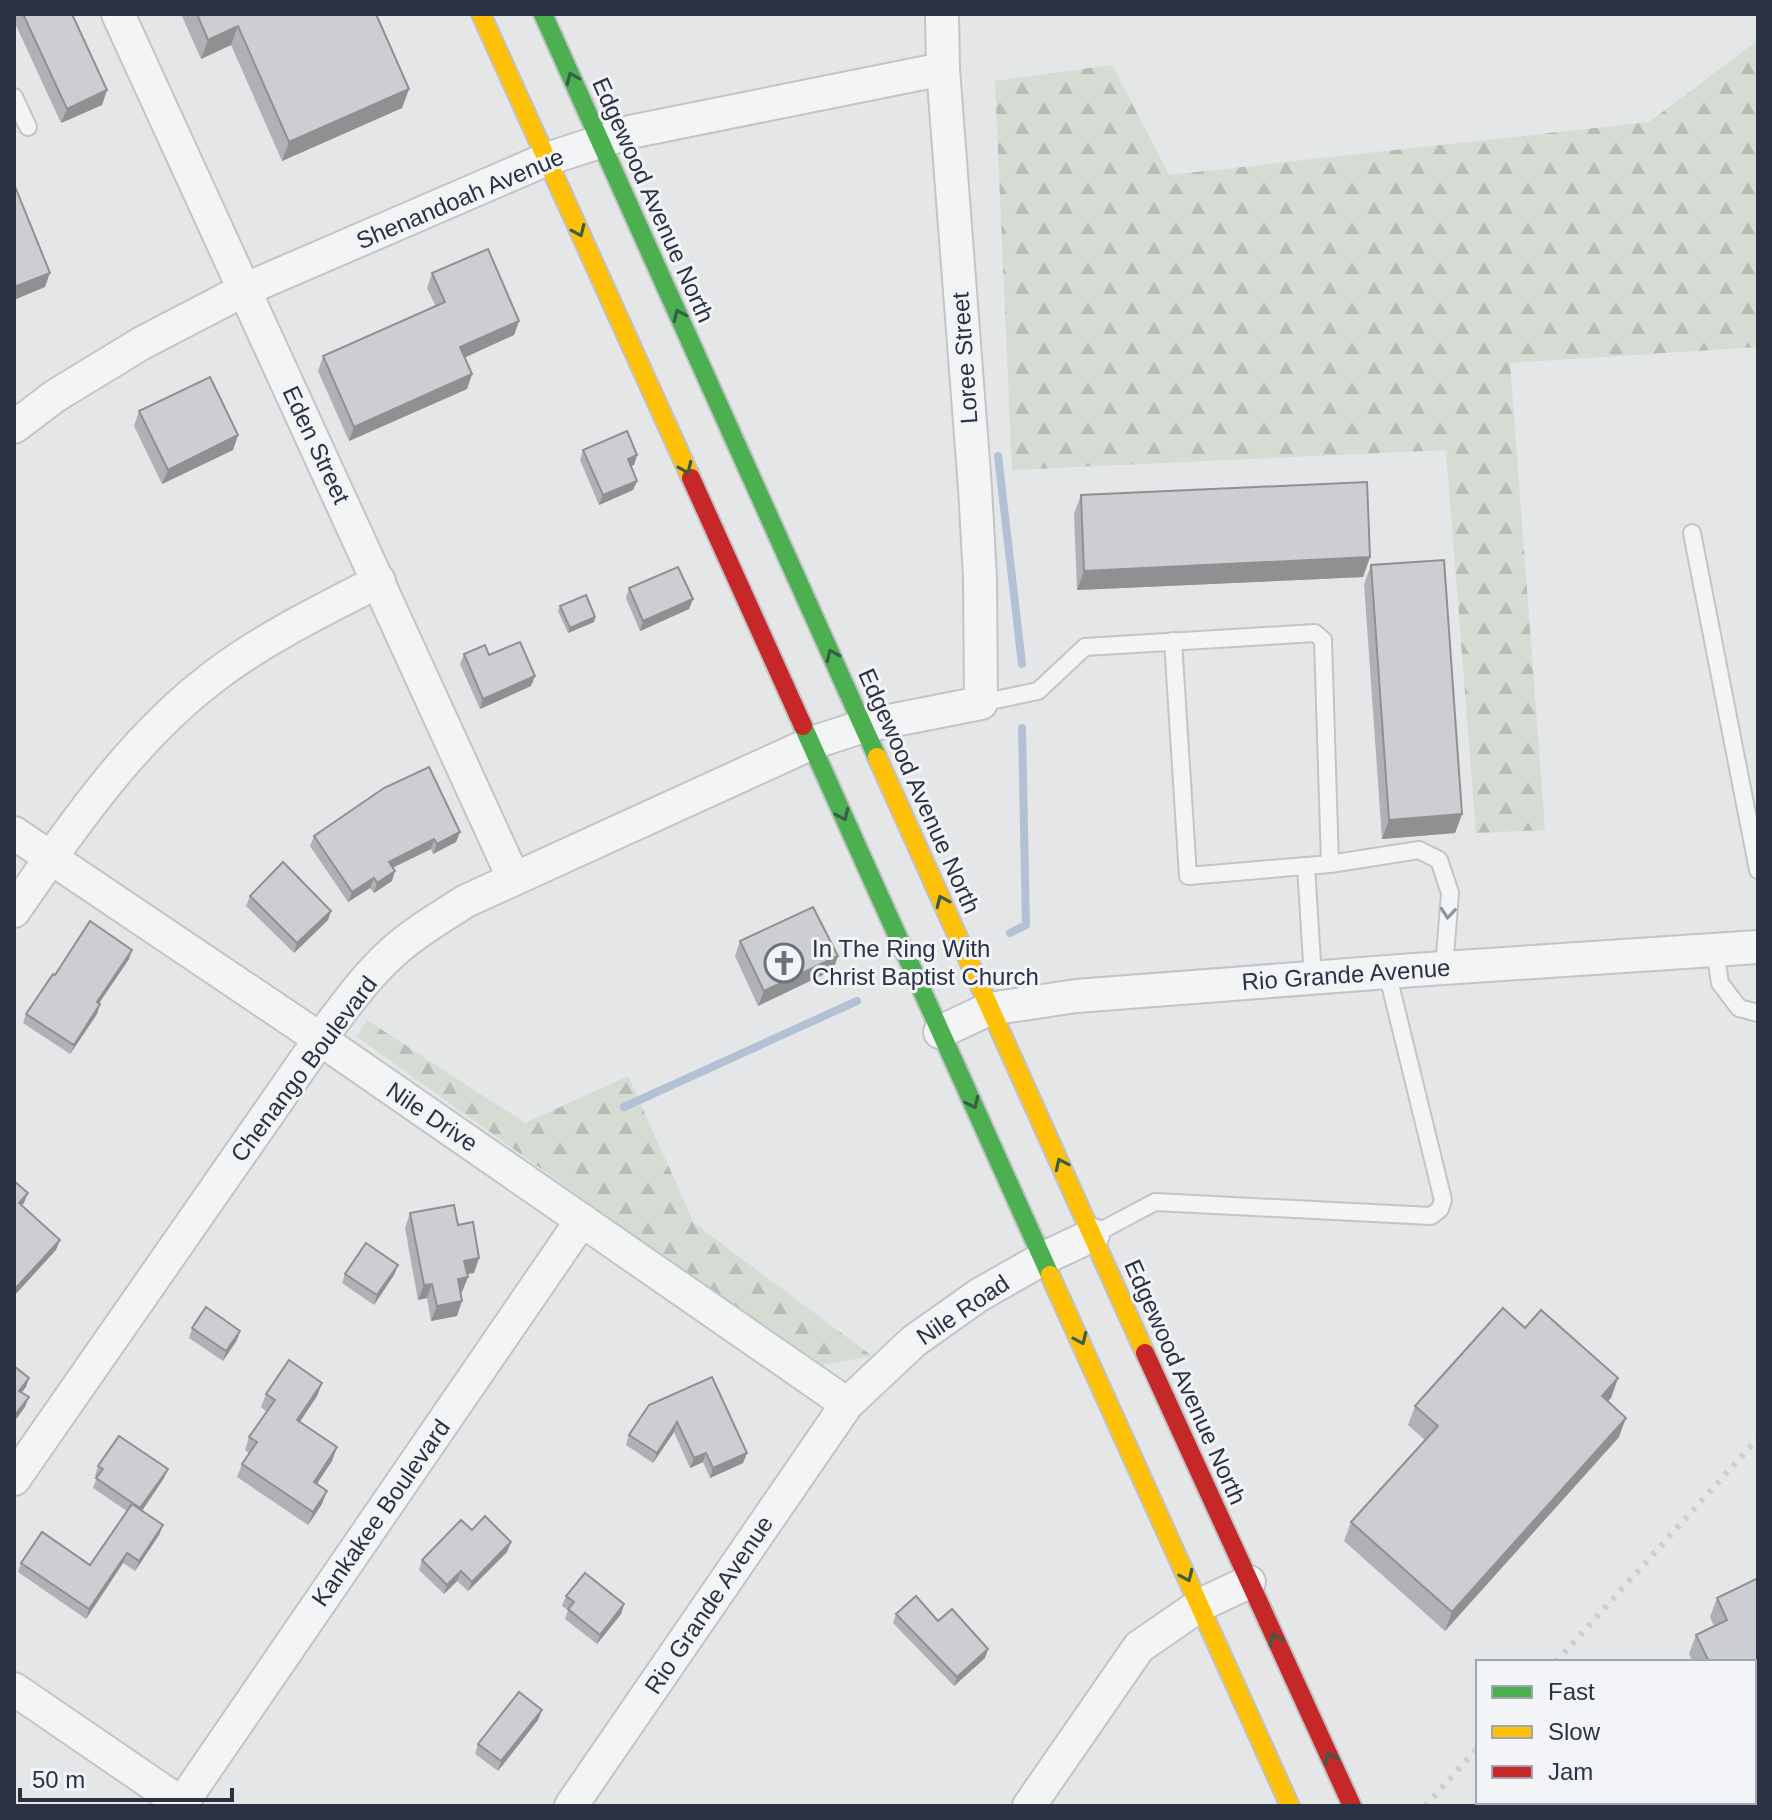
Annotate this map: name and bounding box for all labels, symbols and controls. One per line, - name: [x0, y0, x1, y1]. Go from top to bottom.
- one-way arrow: [565, 72, 581, 86]
- street label: Edgewood Avenue North: [587, 73, 720, 326]
- street label: Shenandoah Avenue: [352, 143, 567, 254]
- one-way arrow: [570, 222, 586, 237]
- street label: Loree Street: [946, 291, 983, 425]
- one-way arrow: [672, 309, 688, 323]
- street label: Eden Street: [277, 382, 356, 508]
- one-way arrow: [677, 459, 693, 474]
- one-way arrow: [826, 649, 842, 663]
- street label: Edgewood Avenue North: [853, 664, 986, 917]
- one-way arrow: [834, 806, 850, 821]
- one-way arrow: [935, 895, 951, 910]
- one-way arrow: [1440, 907, 1457, 920]
- place label: In The Ring With Christ Baptist Church: [812, 935, 1039, 990]
- church icon: In The Ring With Christ Baptist Church: [763, 942, 805, 984]
- street label: Rio Grande Avenue: [1241, 954, 1451, 995]
- street label: Chenango Boulevard: [225, 971, 382, 1167]
- street label: Nile Drive: [382, 1076, 483, 1157]
- one-way arrow: [963, 1095, 979, 1109]
- one-way arrow: [1055, 1157, 1071, 1172]
- street label: Edgewood Avenue North: [1119, 1255, 1252, 1508]
- street label: Nile Road: [911, 1269, 1014, 1350]
- one-way arrow: [1071, 1331, 1087, 1346]
- street label: Kankakee Boulevard: [306, 1414, 455, 1611]
- street label: Rio Grande Avenue: [639, 1511, 778, 1699]
- one-way arrow: [1178, 1568, 1194, 1583]
- one-way arrow: [1269, 1633, 1285, 1647]
- legend: [1476, 1660, 1756, 1804]
- text: Fast: [1548, 1678, 1595, 1705]
- text: Slow: [1548, 1718, 1601, 1745]
- scale bar: [20, 1752, 232, 1802]
- one-way arrow: [1324, 1752, 1340, 1766]
- text: Jam: [1548, 1758, 1593, 1785]
- text: 50 m: [32, 1766, 85, 1793]

